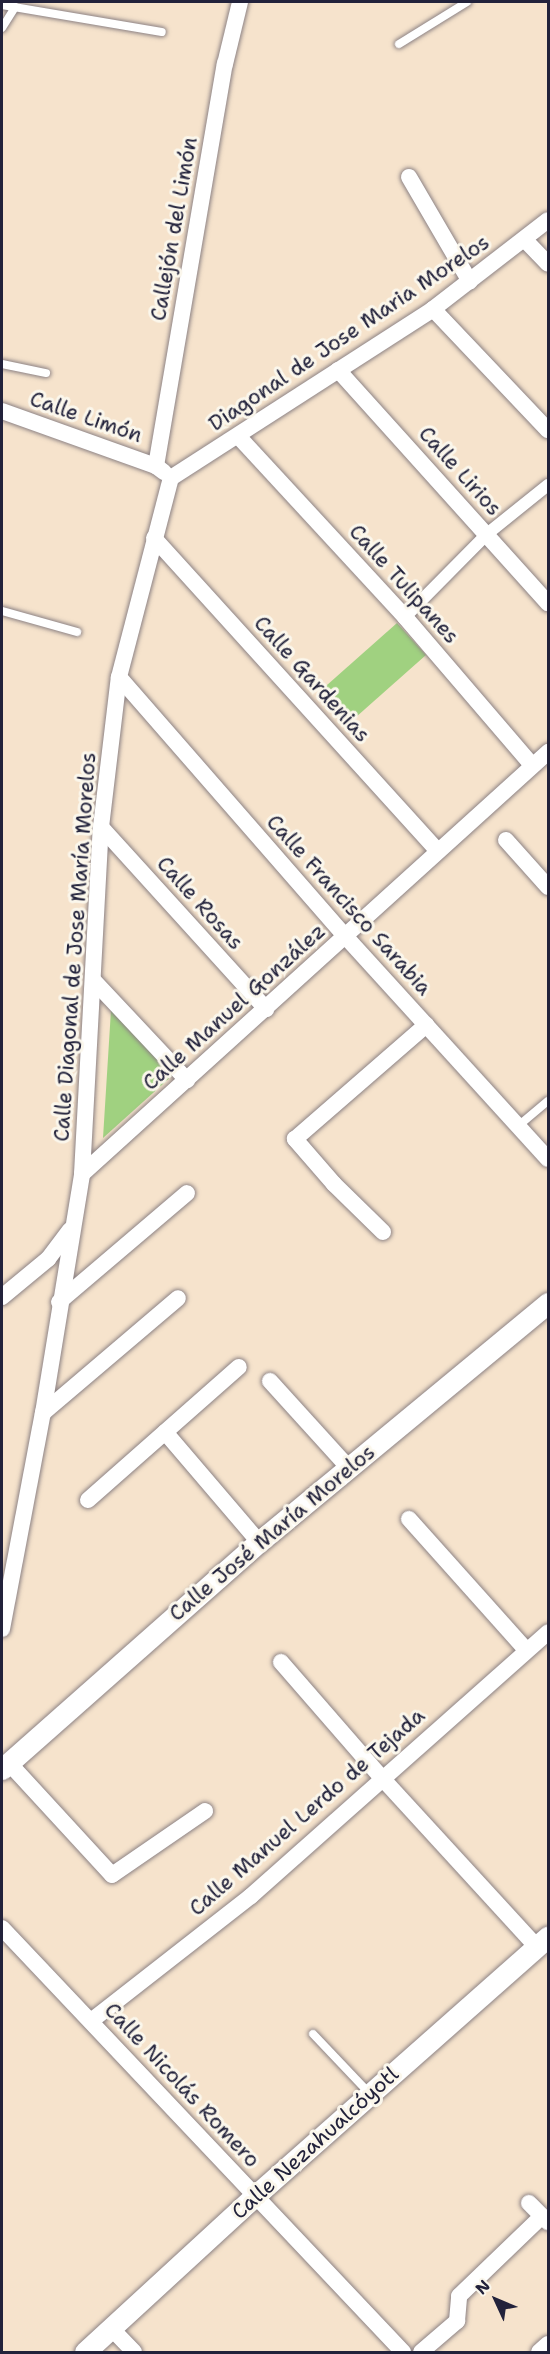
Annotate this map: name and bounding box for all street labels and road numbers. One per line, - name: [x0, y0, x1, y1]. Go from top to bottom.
- street label: Callejón del Limón: [145, 135, 203, 323]
- street label: Diagonal de Jose Maria Morelos: [204, 229, 494, 437]
- street label: Calle Limón: [27, 386, 145, 448]
- street label: Calle Lirios: [413, 421, 507, 521]
- street label: Calle Tulipanes: [344, 519, 464, 649]
- street label: Calle Gardenias: [249, 611, 375, 747]
- street label: Calle Diagonal de Jose María Morelos: [49, 752, 101, 1142]
- street label: Calle Francisco Sarabia: [261, 809, 437, 1001]
- street label: Calle Rosas: [152, 851, 248, 955]
- street label: Calle Manuel González: [138, 918, 330, 1096]
- street label: Calle José María Morelos: [164, 1440, 380, 1626]
- street label: Calle Manuel Lerdo de Tejada: [184, 1703, 430, 1921]
- street label: Calle Nicolás Romero: [99, 1997, 265, 2173]
- street label: Calle Nezahualcóyotl: [226, 2061, 404, 2225]

